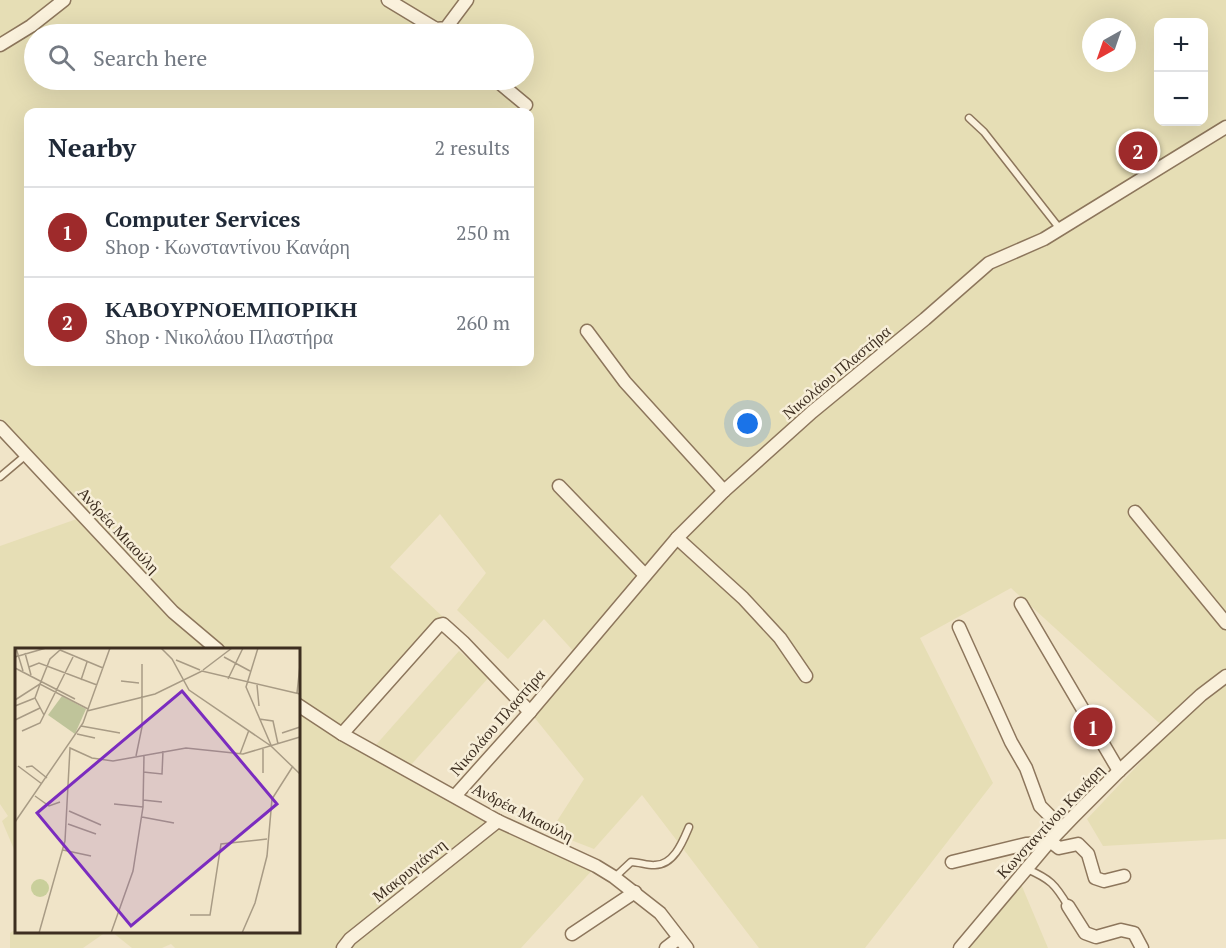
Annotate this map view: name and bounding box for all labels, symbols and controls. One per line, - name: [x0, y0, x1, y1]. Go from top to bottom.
- north arrow: [1082, 18, 1136, 72]
- map controls: [1154, 18, 1208, 126]
- button: +: [1154, 18, 1208, 72]
- search box: [24, 24, 534, 90]
- icon: search: [45, 41, 78, 74]
- text: Search here: [93, 43, 207, 72]
- button: −: [1154, 72, 1208, 126]
- pin: 2: [1118, 128, 1158, 174]
- text: Nearby: [48, 130, 136, 164]
- text: 2 results: [435, 134, 510, 161]
- text: Computer Services: [105, 204, 300, 233]
- text: 1: [62, 219, 73, 246]
- text: 250 m: [456, 219, 510, 246]
- text: Shop · Κωνσταντίνου Κανάρη: [105, 233, 350, 260]
- text: ΚΑΒΟΥΡΝΟΕΜΠΟΡΙΚΗ: [105, 294, 357, 323]
- text: 2: [62, 309, 73, 336]
- text: 260 m: [456, 309, 510, 336]
- street label: Νικολάου Πλαστήρα: [777, 320, 895, 424]
- text: Shop · Νικολάου Πλαστήρα: [105, 323, 333, 350]
- your location: [733, 409, 762, 438]
- street label: Ανδρέα Μιαούλη: [73, 482, 165, 578]
- inset map: [15, 648, 300, 933]
- street label: Νικολάου Πλαστήρα: [444, 663, 550, 780]
- pin: 1: [1074, 704, 1112, 750]
- street label: Κωνσταντίνου Κανάρη: [991, 759, 1109, 883]
- street label: Ανδρέα Μιαούλη: [469, 777, 577, 847]
- street label: Μακρυγιάννη: [367, 833, 451, 907]

